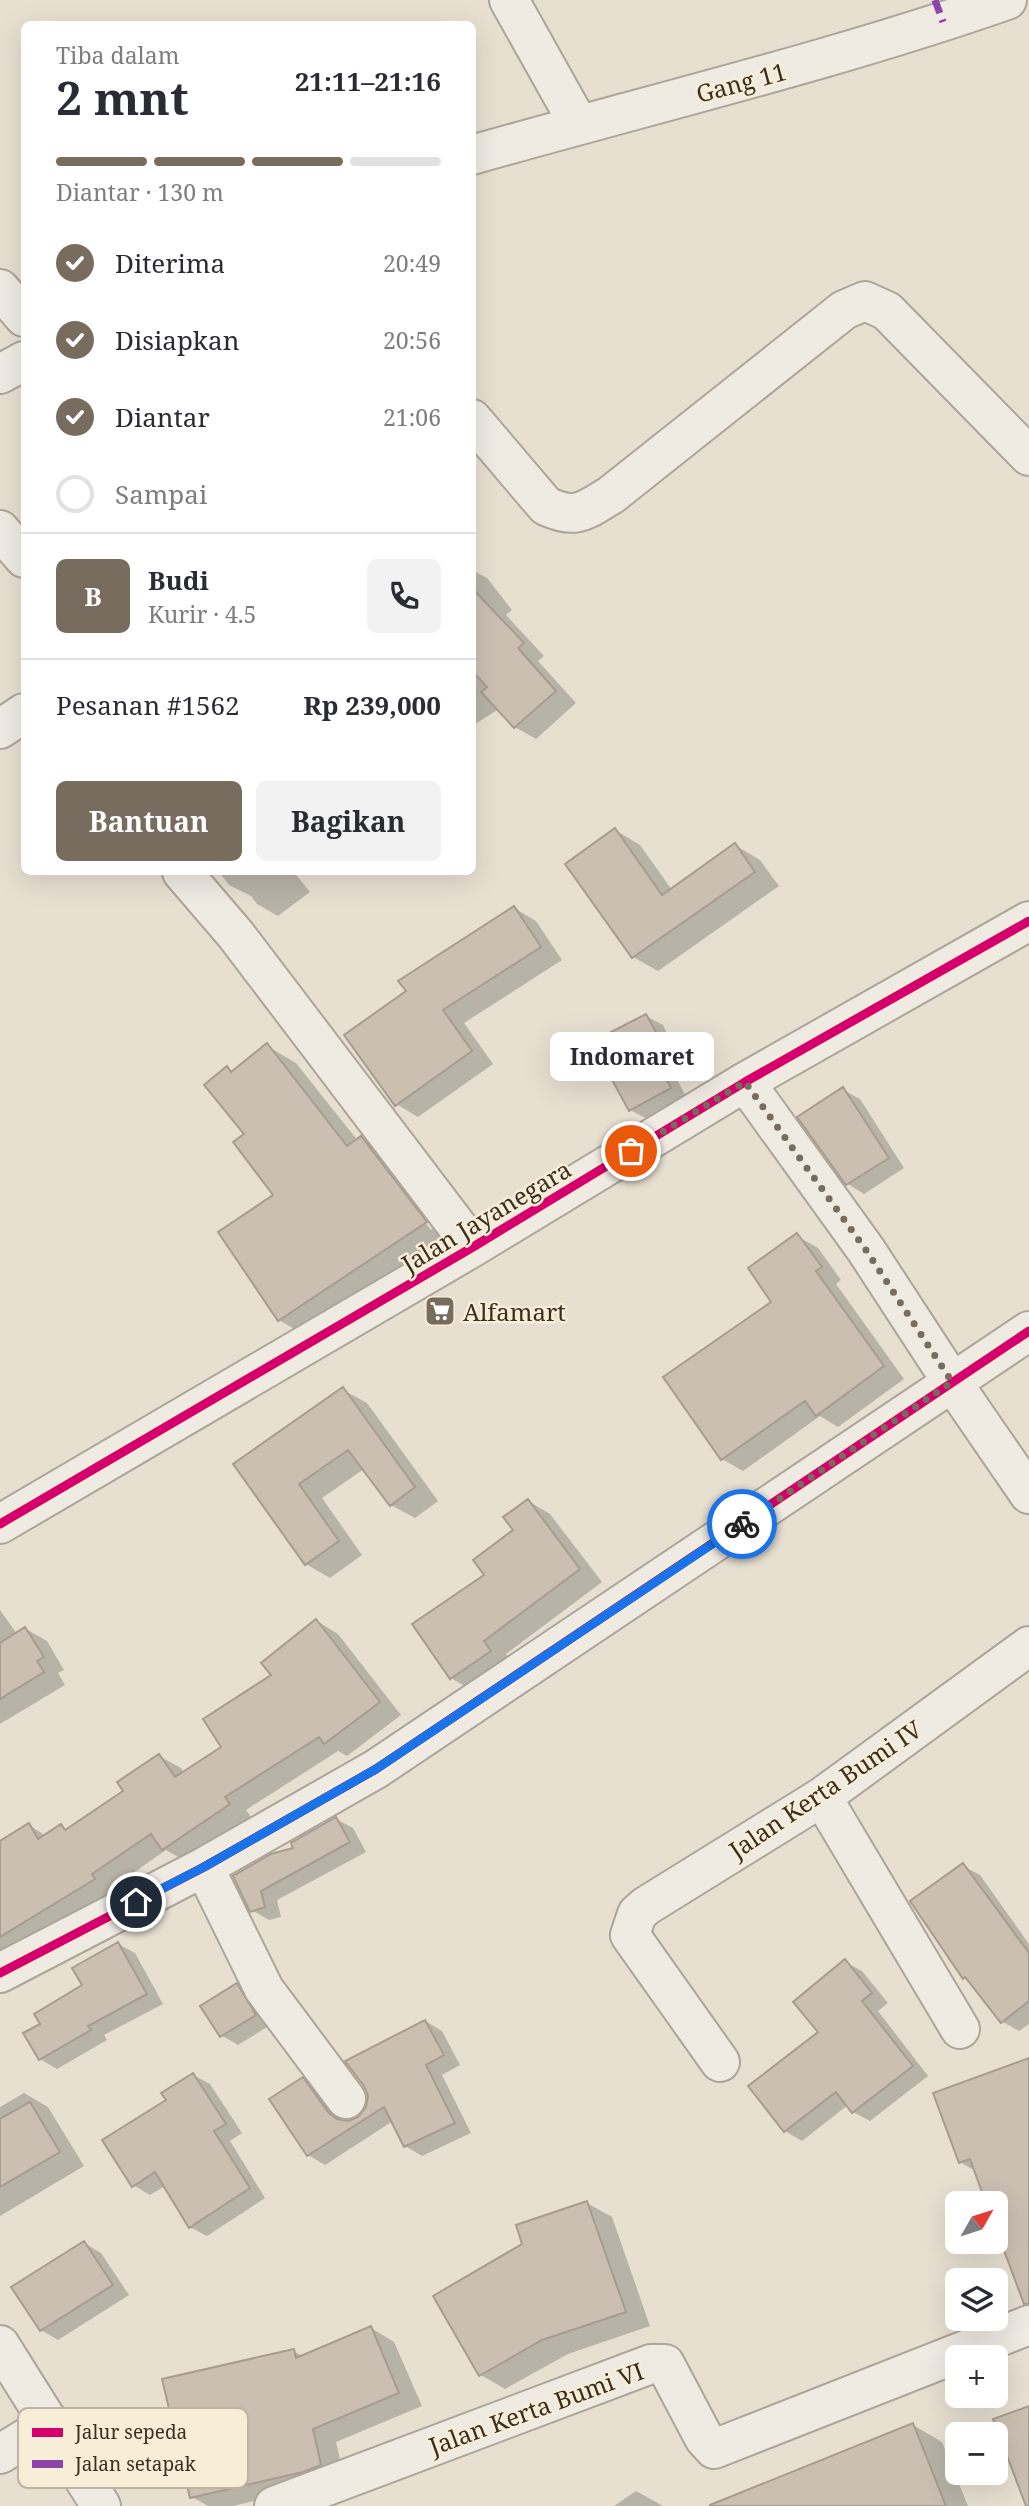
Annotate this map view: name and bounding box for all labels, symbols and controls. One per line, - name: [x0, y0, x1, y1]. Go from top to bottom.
- text: Tiba dalam: [56, 39, 179, 71]
- street label: Gang 11: [692, 54, 790, 110]
- text: 21:11–21:16: [295, 63, 441, 99]
- text: 2 mnt: [56, 66, 189, 128]
- text: Diantar · 130 m: [56, 176, 224, 208]
- icon: check: [56, 244, 94, 282]
- text: Diterima: [115, 245, 225, 281]
- text: 20:49: [383, 247, 441, 279]
- icon: check: [56, 321, 94, 359]
- text: Disiapkan: [115, 322, 240, 358]
- text: 20:56: [383, 324, 441, 356]
- icon: check: [56, 398, 94, 436]
- text: Diantar: [115, 399, 210, 435]
- text: 21:06: [383, 401, 441, 433]
- text: Sampai: [115, 476, 207, 512]
- button: phone: [367, 559, 441, 633]
- text: Budi: [148, 562, 209, 598]
- text: B: [84, 578, 102, 614]
- text: Kurir · 4.5: [148, 598, 256, 630]
- text: Pesanan #1562: [56, 687, 240, 723]
- text: Rp 239,000: [303, 687, 441, 723]
- button: Bantuan: [56, 781, 242, 861]
- button: Bagikan: [256, 781, 441, 861]
- callout: Indomaret: [549, 1032, 713, 1081]
- text: Indomaret: [570, 1040, 694, 1072]
- pin: [601, 1121, 661, 1181]
- icon: bag: [612, 1132, 650, 1170]
- street label: Jalan Jayanegara: [394, 1152, 577, 1280]
- supermarket icon: Alfamart: [423, 1294, 457, 1328]
- place label: Alfamart: [463, 1295, 566, 1328]
- courier: [707, 1489, 777, 1559]
- icon: bike: [723, 1505, 761, 1543]
- street label: Jalan Kerta Bumi IV: [721, 1712, 929, 1866]
- pin: [106, 1872, 166, 1932]
- icon: home: [117, 1883, 155, 1921]
- north arrow: [945, 2191, 1008, 2254]
- map controls: [945, 2191, 1008, 2485]
- button: layers: [945, 2268, 1008, 2331]
- button: +: [945, 2345, 1008, 2408]
- street label: Jalan Kerta Bumi VI: [423, 2354, 648, 2462]
- legend: [18, 2408, 248, 2488]
- text: Jalur sepeda: [74, 2419, 187, 2445]
- button: −: [945, 2422, 1008, 2485]
- text: Jalan setapak: [74, 2451, 197, 2477]

